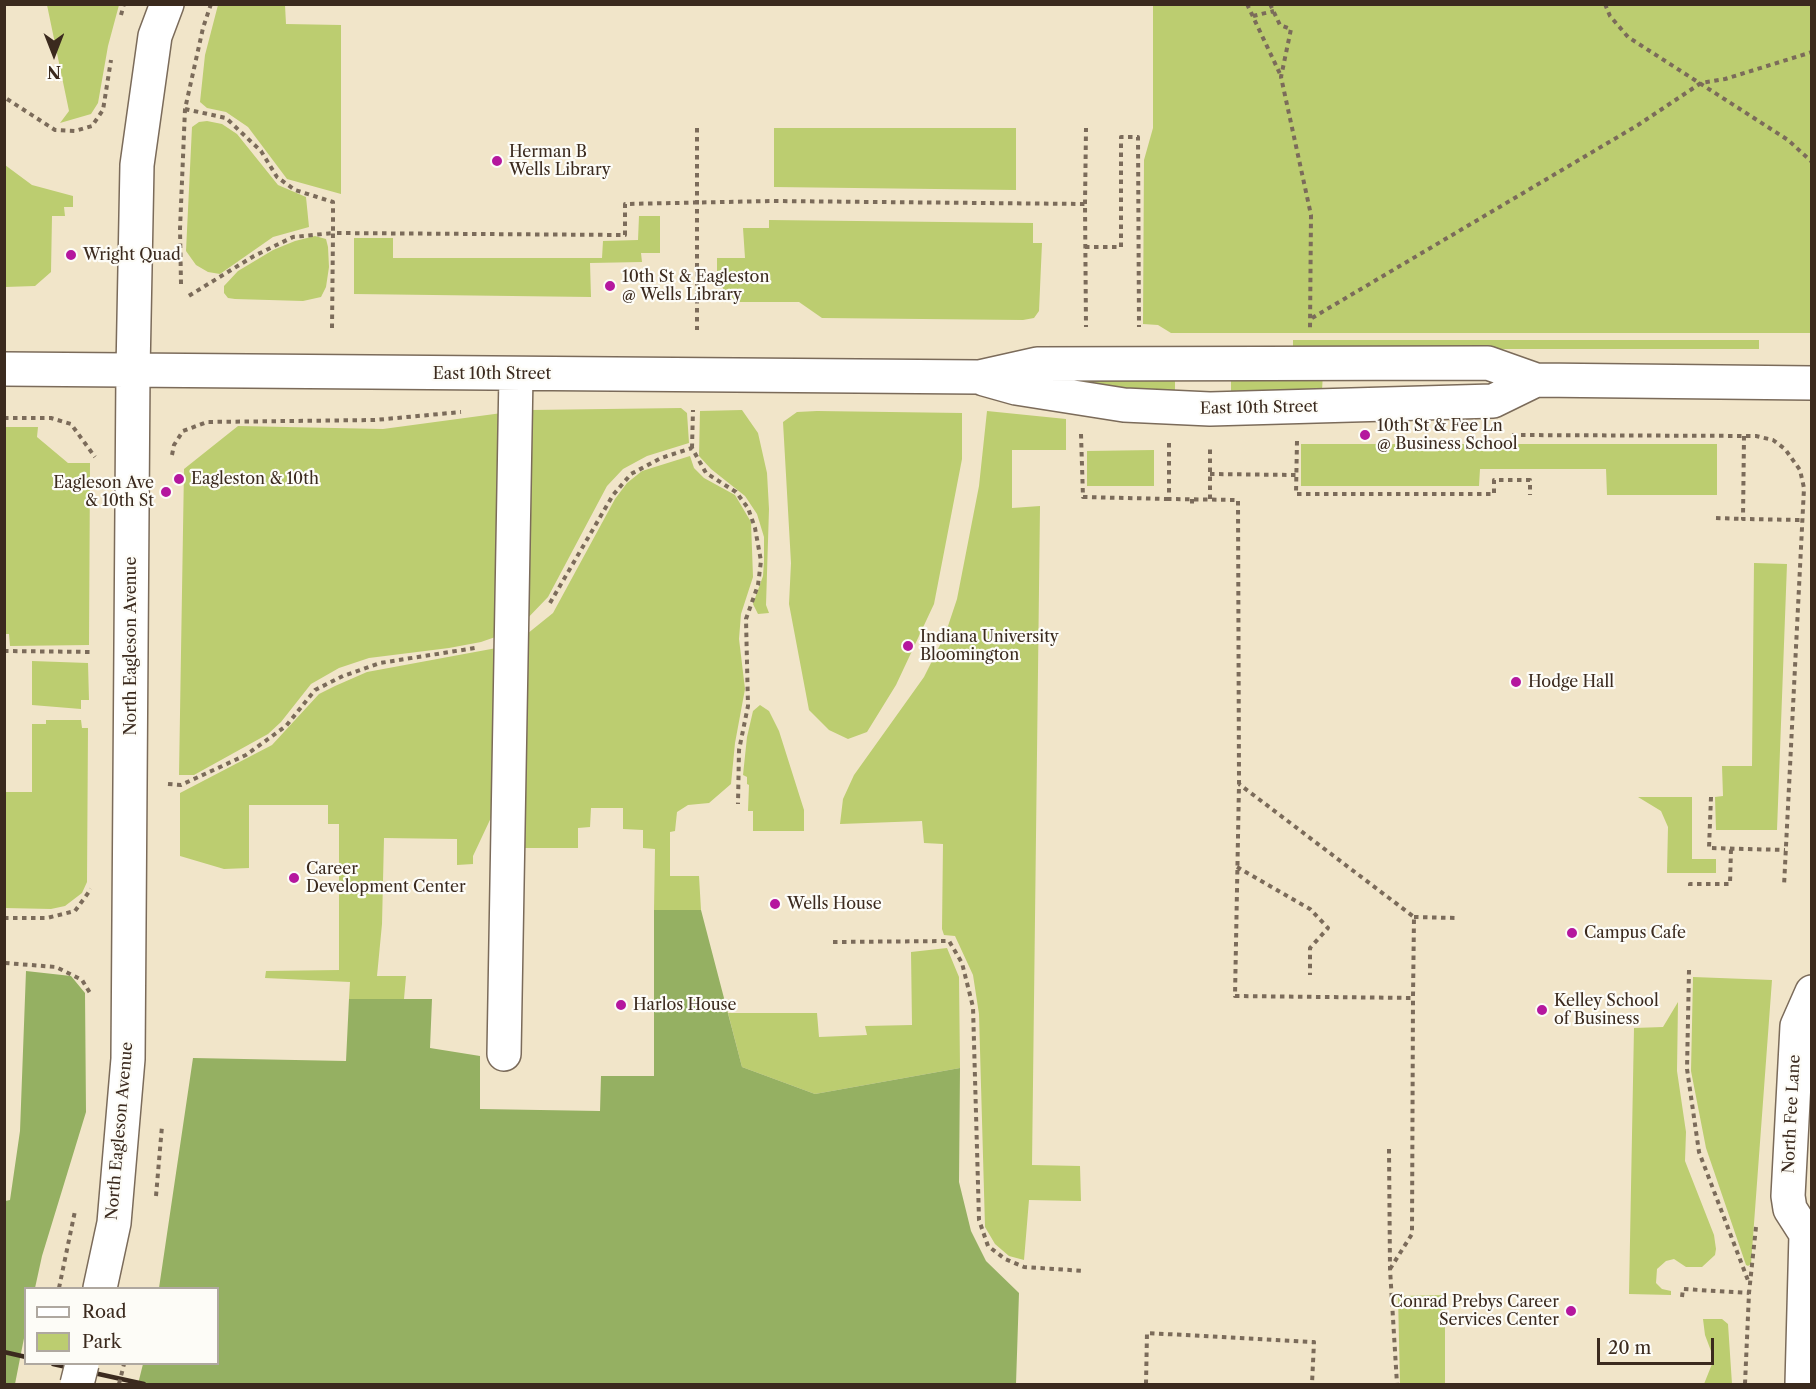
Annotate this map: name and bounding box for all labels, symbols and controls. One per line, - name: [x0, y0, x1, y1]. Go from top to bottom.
- north arrow: [24, 24, 84, 84]
- text: N: [47, 62, 61, 82]
- place label: Herman B Wells Library: [509, 142, 611, 180]
- marker: Herman B Wells Library: [490, 154, 504, 168]
- place label: Wright Quad: [83, 245, 181, 265]
- marker: Wright Quad: [64, 248, 78, 262]
- place label: 10th St & Eagleston @ Wells Library: [622, 267, 769, 305]
- marker: 10th St & Eagleston @ Wells Library: [603, 279, 617, 293]
- street label: East 10th Street: [433, 364, 551, 384]
- street label: East 10th Street: [1200, 397, 1318, 419]
- place label: 10th St & Fee Ln @ Business School: [1377, 416, 1518, 454]
- marker: 10th St & Fee Ln @ Business School: [1358, 428, 1372, 442]
- place label: Eagleston & 10th: [191, 469, 319, 489]
- marker: Eagleston & 10th: [172, 472, 186, 486]
- place label: Eagleson Ave & 10th St: [53, 473, 154, 511]
- marker: Eagleson Ave & 10th St: [159, 485, 173, 499]
- street label: North Eagleson Avenue: [121, 557, 141, 735]
- place label: Indiana University Bloomington: [920, 627, 1059, 665]
- marker: Indiana University Bloomington: [901, 639, 915, 653]
- place label: Hodge Hall: [1528, 672, 1614, 692]
- marker: Hodge Hall: [1509, 675, 1523, 689]
- place label: Career Development Center: [306, 859, 466, 897]
- marker: Career Development Center: [287, 871, 301, 885]
- place label: Wells House: [787, 894, 882, 914]
- marker: Wells House: [768, 897, 782, 911]
- place label: Campus Cafe: [1584, 923, 1686, 943]
- marker: Campus Cafe: [1565, 926, 1579, 940]
- place label: Kelley School of Business: [1554, 991, 1659, 1029]
- place label: Harlos House: [633, 995, 736, 1015]
- marker: Harlos House: [614, 998, 628, 1012]
- marker: Kelley School of Business: [1535, 1003, 1549, 1017]
- street label: North Eagleson Avenue: [103, 1041, 137, 1221]
- street label: North Fee Lane: [1779, 1054, 1805, 1174]
- legend: [24, 1287, 219, 1365]
- place label: Conrad Prebys Career Services Center: [1391, 1292, 1559, 1330]
- text: Road: [82, 1301, 127, 1323]
- marker: Conrad Prebys Career Services Center: [1564, 1304, 1578, 1318]
- scale bar: [1600, 1326, 1717, 1364]
- text: Park: [82, 1331, 121, 1353]
- text: 20 m: [1608, 1337, 1651, 1359]

